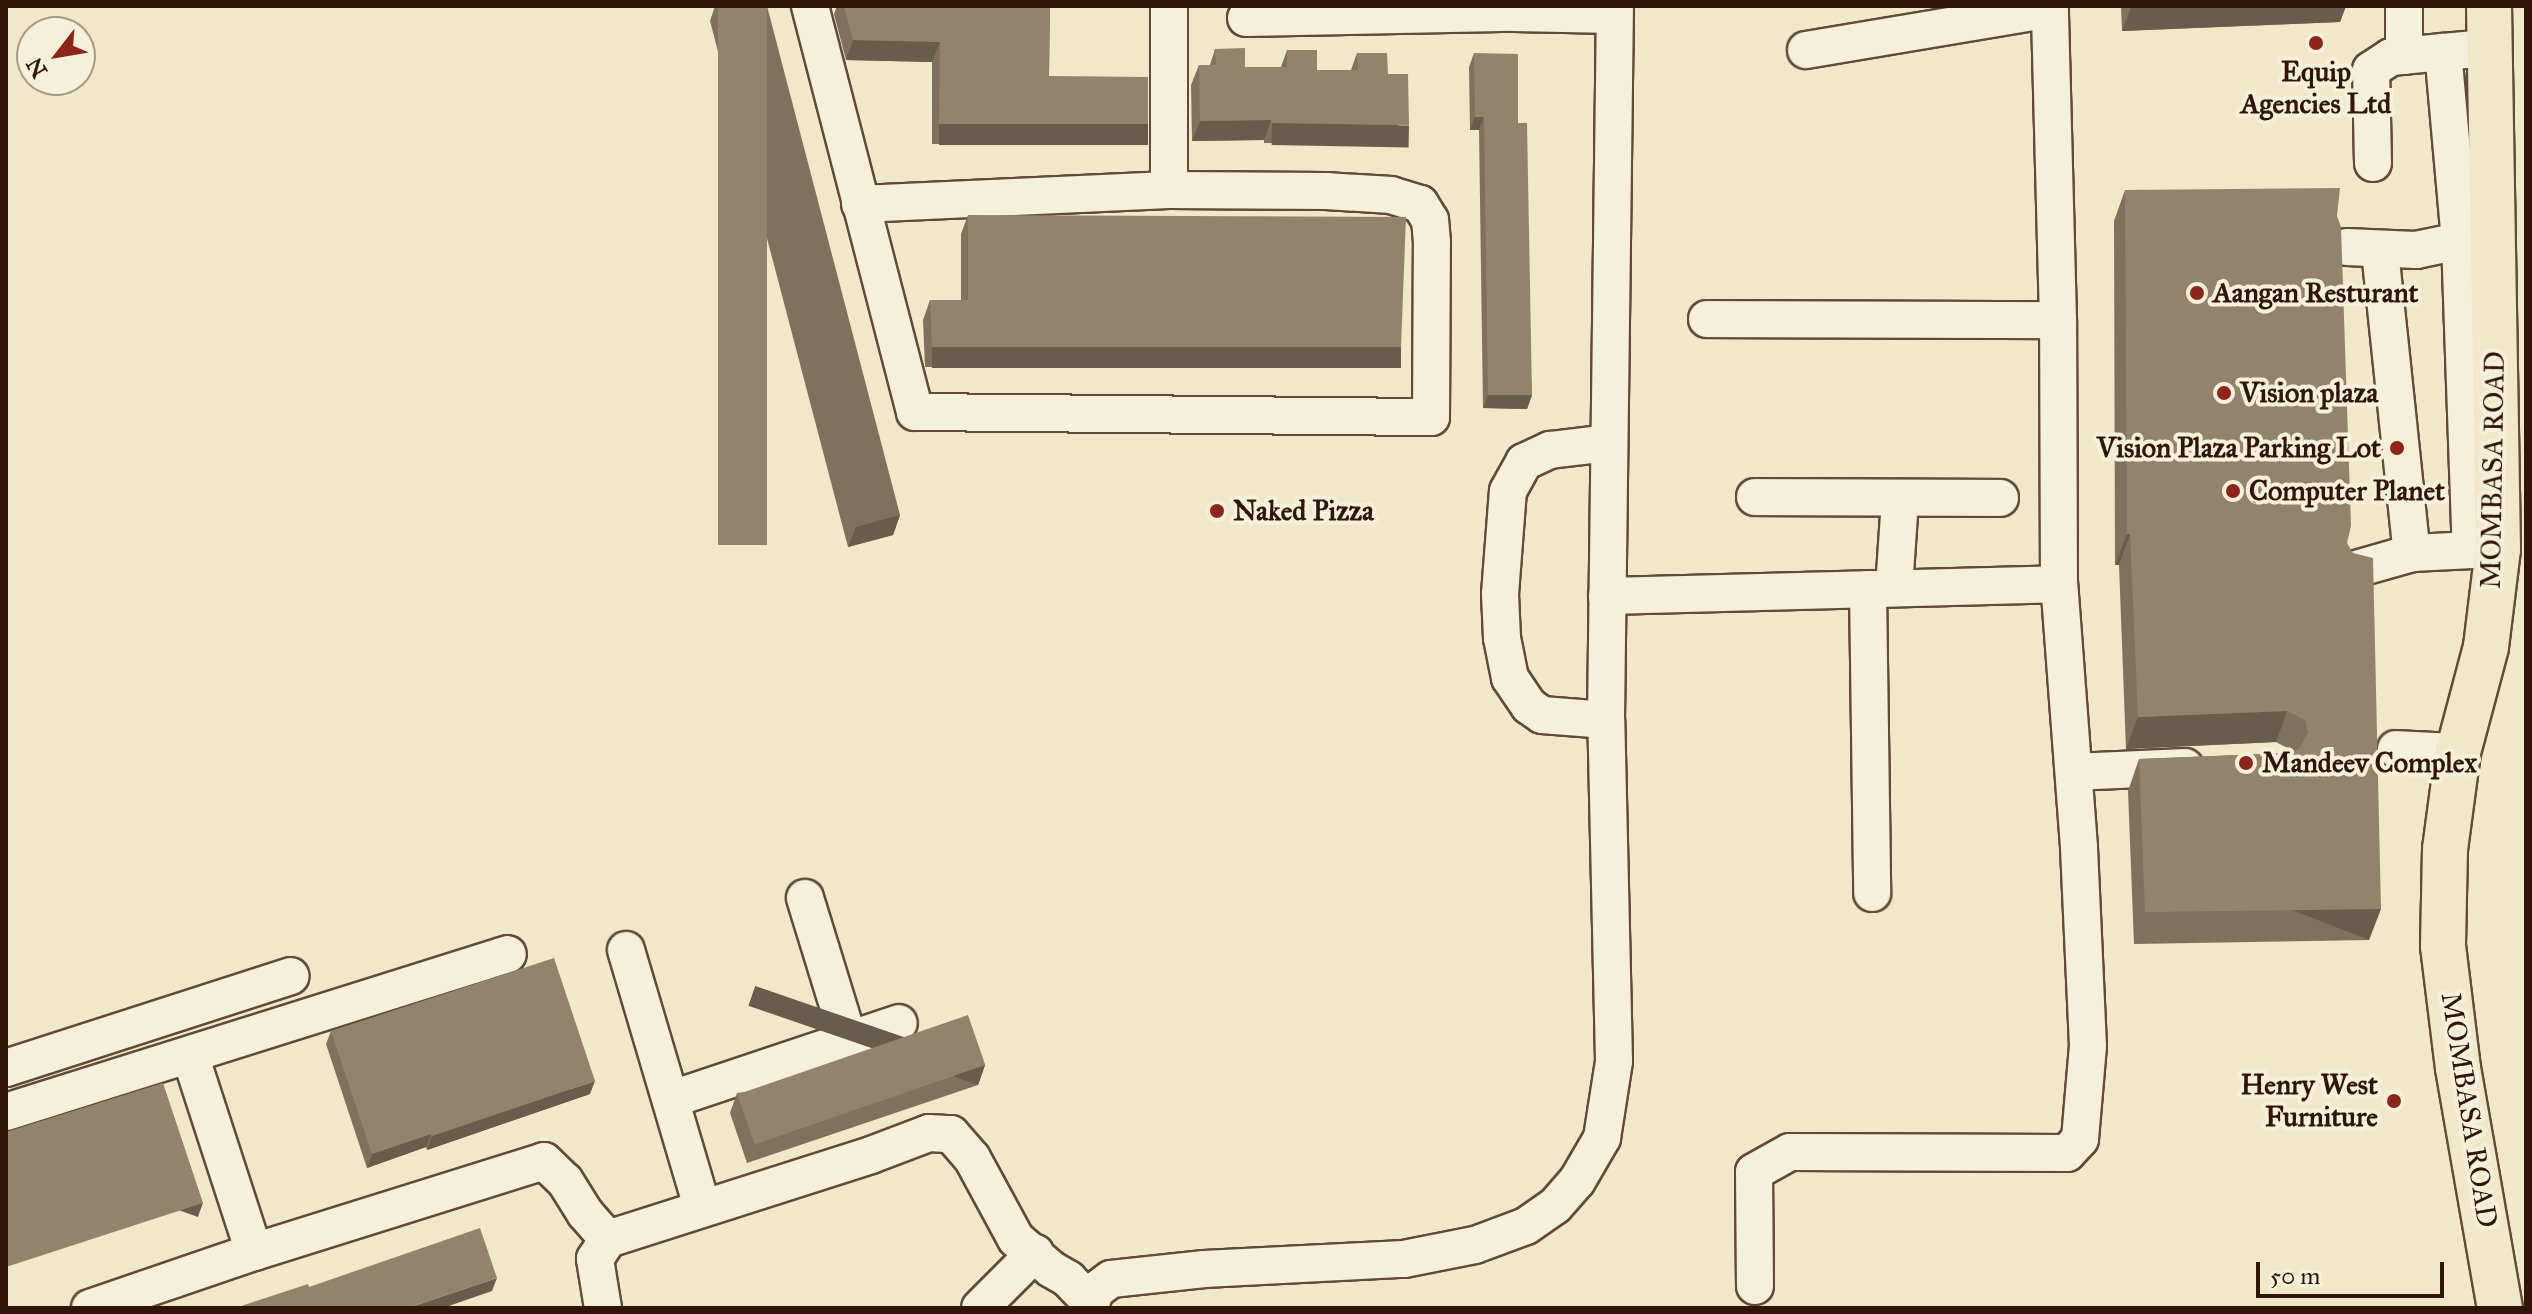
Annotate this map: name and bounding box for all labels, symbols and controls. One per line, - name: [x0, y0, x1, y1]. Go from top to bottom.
- north arrow: [16, 16, 96, 96]
- marker: Equip Agencies Ltd: [2307, 34, 2325, 52]
- text: N: [20, 53, 53, 83]
- place label: Equip Agencies Ltd: [2241, 55, 2391, 121]
- place label: Aangan Resturant: [2213, 276, 2418, 310]
- marker: Aangan Resturant: [2188, 284, 2206, 302]
- street label: MOMBASA ROAD: [2474, 351, 2512, 589]
- place label: Vision plaza: [2240, 376, 2378, 410]
- marker: Vision plaza: [2215, 384, 2233, 402]
- place label: Vision Plaza Parking Lot: [2097, 431, 2381, 465]
- marker: Vision Plaza Parking Lot: [2388, 439, 2406, 457]
- place label: Computer Planet: [2249, 474, 2445, 508]
- marker: Computer Planet: [2224, 482, 2242, 500]
- place label: Naked Pizza: [1233, 494, 1374, 528]
- marker: Naked Pizza: [1208, 502, 1226, 520]
- place label: Mandeev Complex: [2262, 746, 2477, 780]
- marker: Mandeev Complex: [2237, 754, 2255, 772]
- street label: MOMBASA ROAD: [2434, 990, 2504, 1230]
- place label: Henry West Furniture: [2240, 1068, 2378, 1134]
- marker: Henry West Furniture: [2385, 1092, 2403, 1110]
- scale bar: [2260, 1246, 2448, 1296]
- text: 50 m: [2270, 1261, 2320, 1291]

